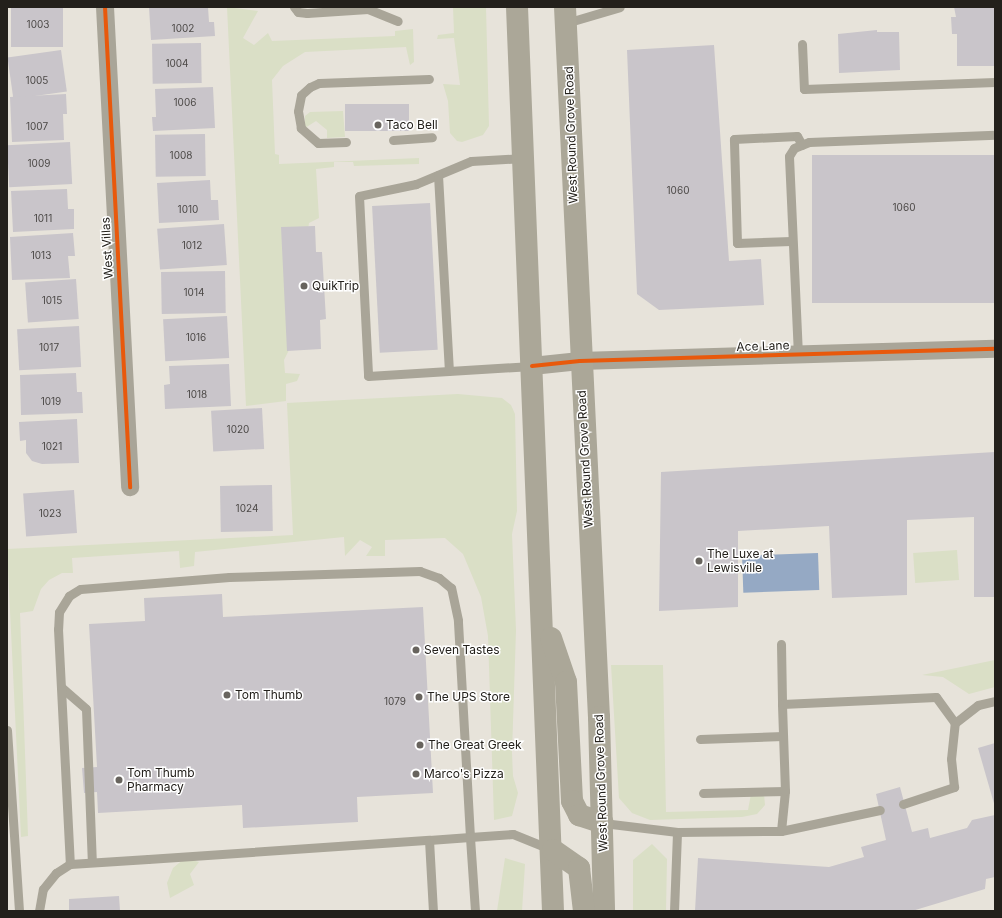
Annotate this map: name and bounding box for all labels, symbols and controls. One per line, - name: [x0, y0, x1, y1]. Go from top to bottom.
- house number: 1003: [27, 19, 49, 31]
- house number: 1002: [172, 23, 194, 35]
- house number: 1004: [165, 58, 189, 70]
- street label: West Round Grove Road: [561, 66, 581, 204]
- house number: 1005: [26, 75, 48, 87]
- house number: 1006: [174, 97, 196, 109]
- place label: Taco Bell: [386, 118, 438, 132]
- marker: Taco Bell: [373, 120, 383, 130]
- house number: 1007: [26, 121, 48, 133]
- house number: 1008: [170, 150, 192, 162]
- house number: 1009: [28, 158, 50, 170]
- house number: 1060: [667, 185, 689, 197]
- house number: 1060: [893, 202, 915, 214]
- house number: 1010: [178, 204, 198, 216]
- house number: 1011: [34, 213, 52, 225]
- street label: West Villas: [98, 217, 116, 279]
- house number: 1012: [182, 240, 202, 252]
- house number: 1013: [31, 250, 51, 262]
- place label: QuikTrip: [312, 279, 359, 293]
- marker: QuikTrip: [299, 281, 309, 291]
- house number: 1014: [184, 287, 204, 299]
- house number: 1015: [42, 295, 62, 307]
- house number: 1016: [186, 332, 206, 344]
- street label: Ace Lane: [736, 338, 790, 354]
- house number: 1017: [39, 342, 59, 354]
- house number: 1018: [187, 389, 207, 401]
- street label: West Round Grove Road: [574, 390, 596, 528]
- house number: 1019: [41, 396, 61, 408]
- house number: 1020: [227, 424, 249, 436]
- house number: 1021: [42, 441, 62, 453]
- house number: 1024: [236, 503, 258, 515]
- house number: 1023: [39, 508, 61, 520]
- place label: The Luxe at Lewisville: [707, 547, 773, 575]
- marker: The Luxe at Lewisville: [694, 556, 704, 566]
- place label: Seven Tastes: [424, 643, 500, 657]
- marker: Seven Tastes: [411, 645, 421, 655]
- place label: Tom Thumb: [235, 688, 303, 702]
- marker: Tom Thumb: [222, 690, 232, 700]
- place label: The UPS Store: [427, 690, 510, 704]
- marker: The UPS Store: [414, 692, 424, 702]
- house number: 1079: [384, 696, 406, 708]
- street label: West Round Grove Road: [591, 714, 611, 852]
- place label: The Great Greek: [428, 738, 521, 752]
- marker: The Great Greek: [415, 740, 425, 750]
- place label: Tom Thumb Pharmacy: [127, 766, 195, 794]
- place label: Marco's Pizza: [424, 767, 504, 781]
- marker: Marco's Pizza: [411, 769, 421, 779]
- marker: Tom Thumb Pharmacy: [114, 775, 124, 785]

